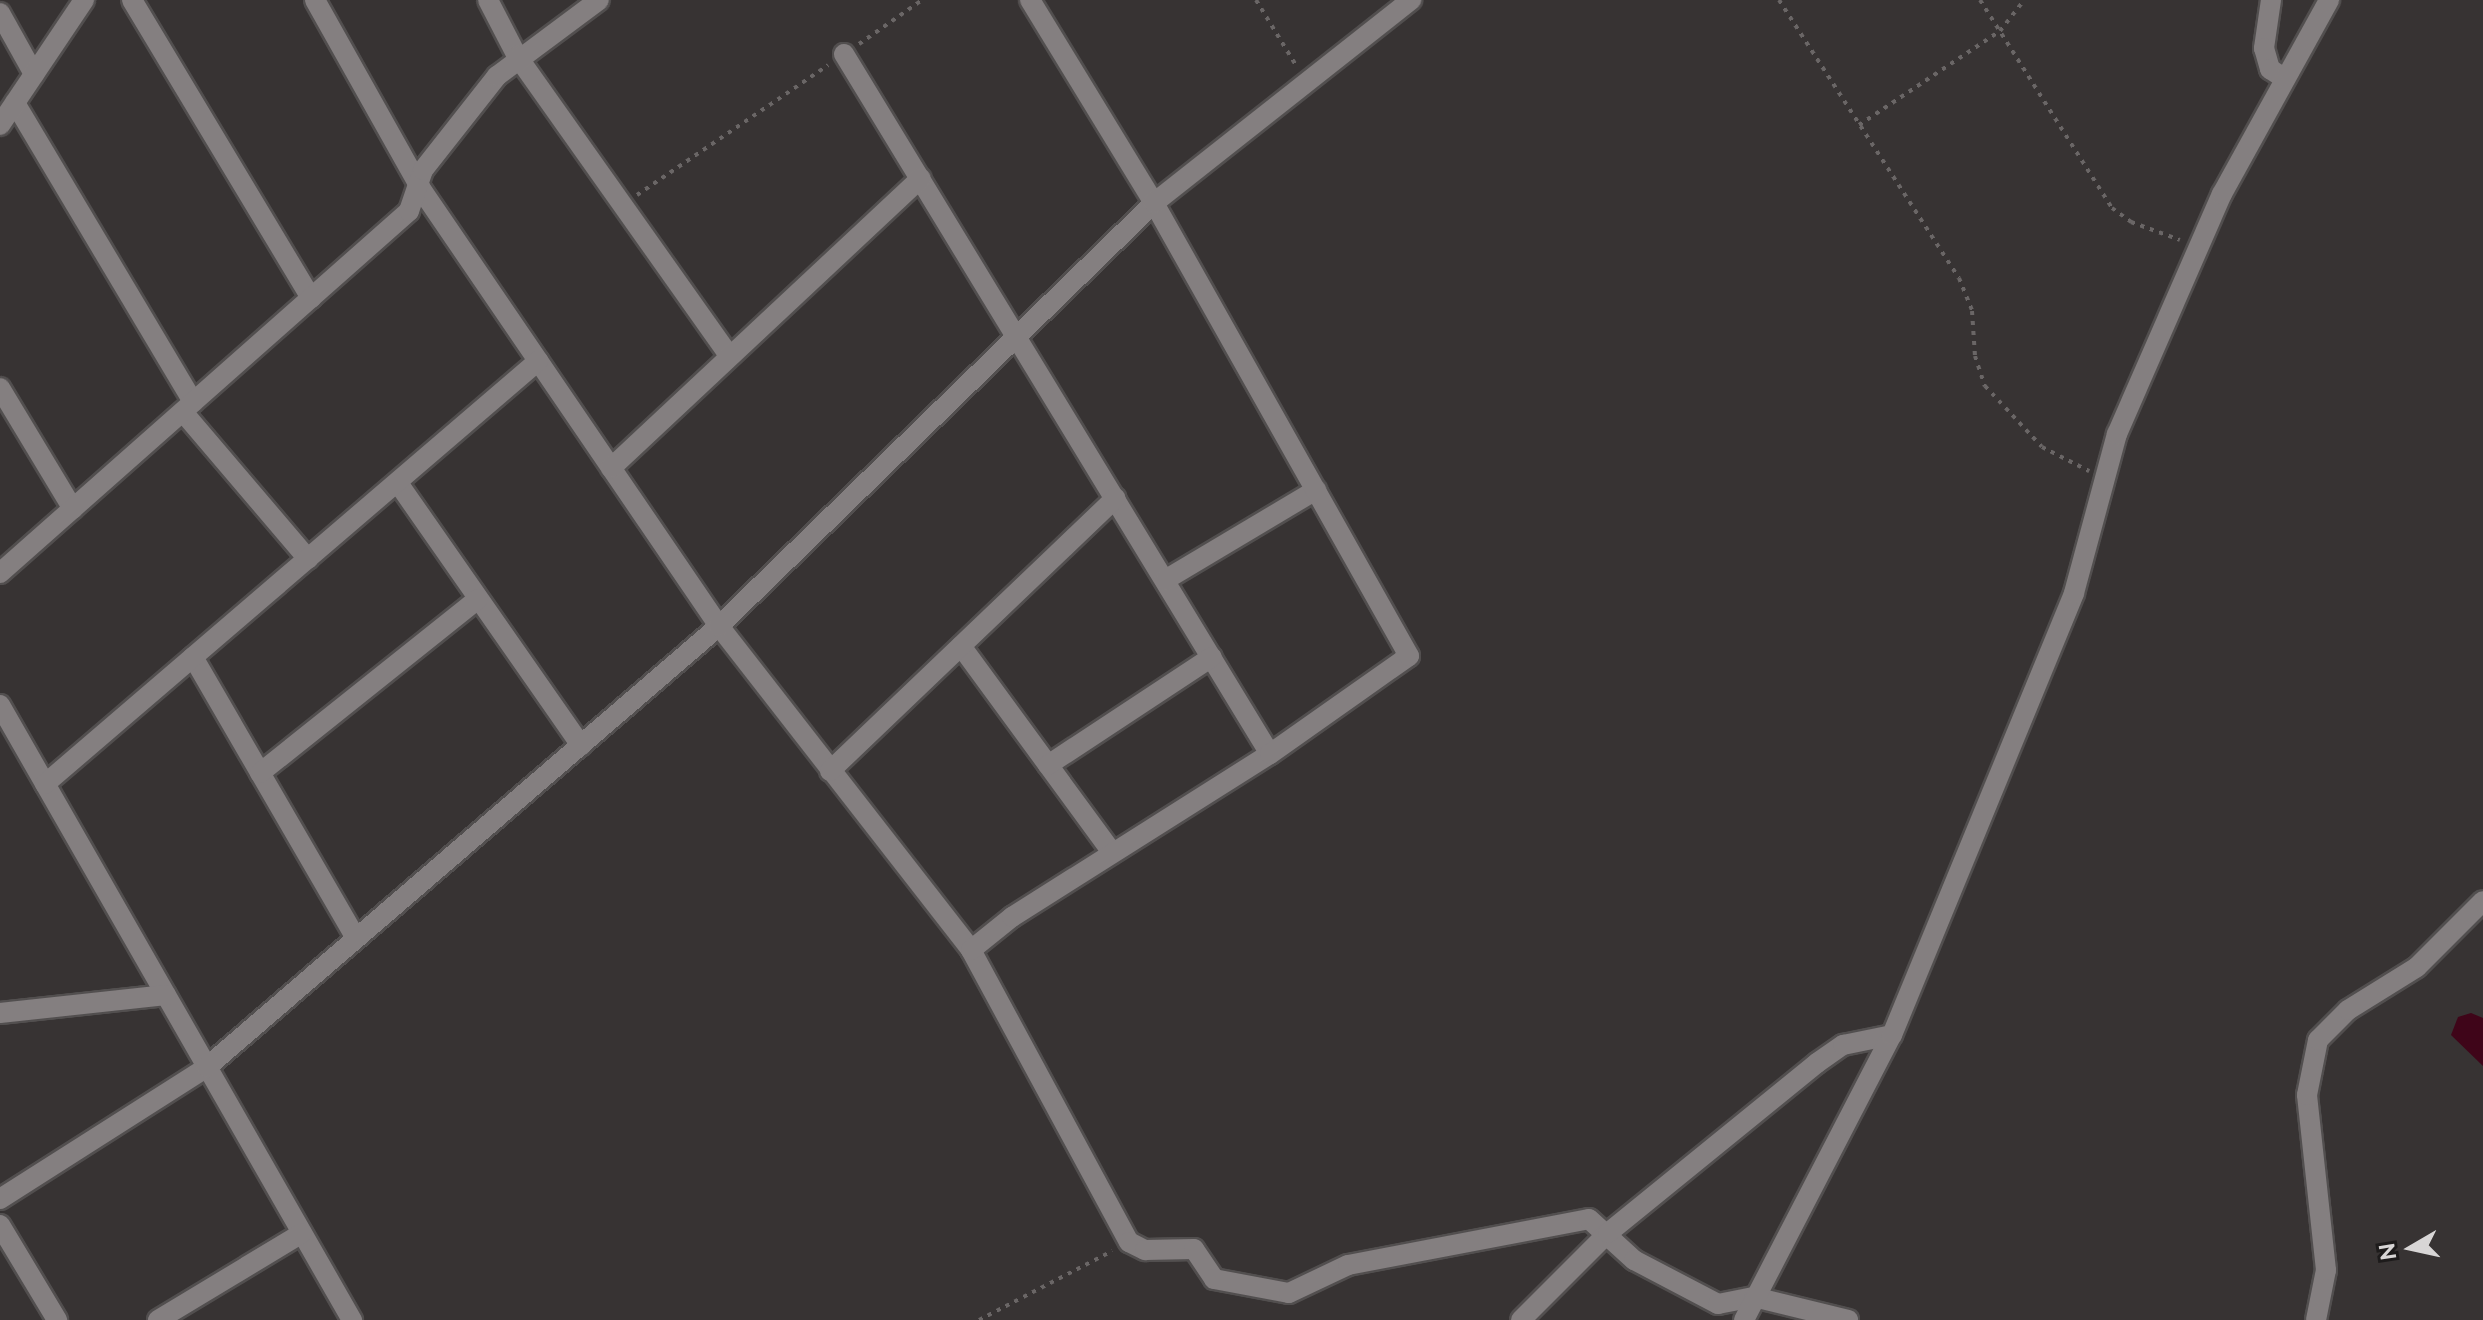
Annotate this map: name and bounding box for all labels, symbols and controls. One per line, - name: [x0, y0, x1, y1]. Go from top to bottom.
- north arrow: [2371, 1208, 2451, 1288]
- text: N: [2373, 1241, 2401, 1262]

